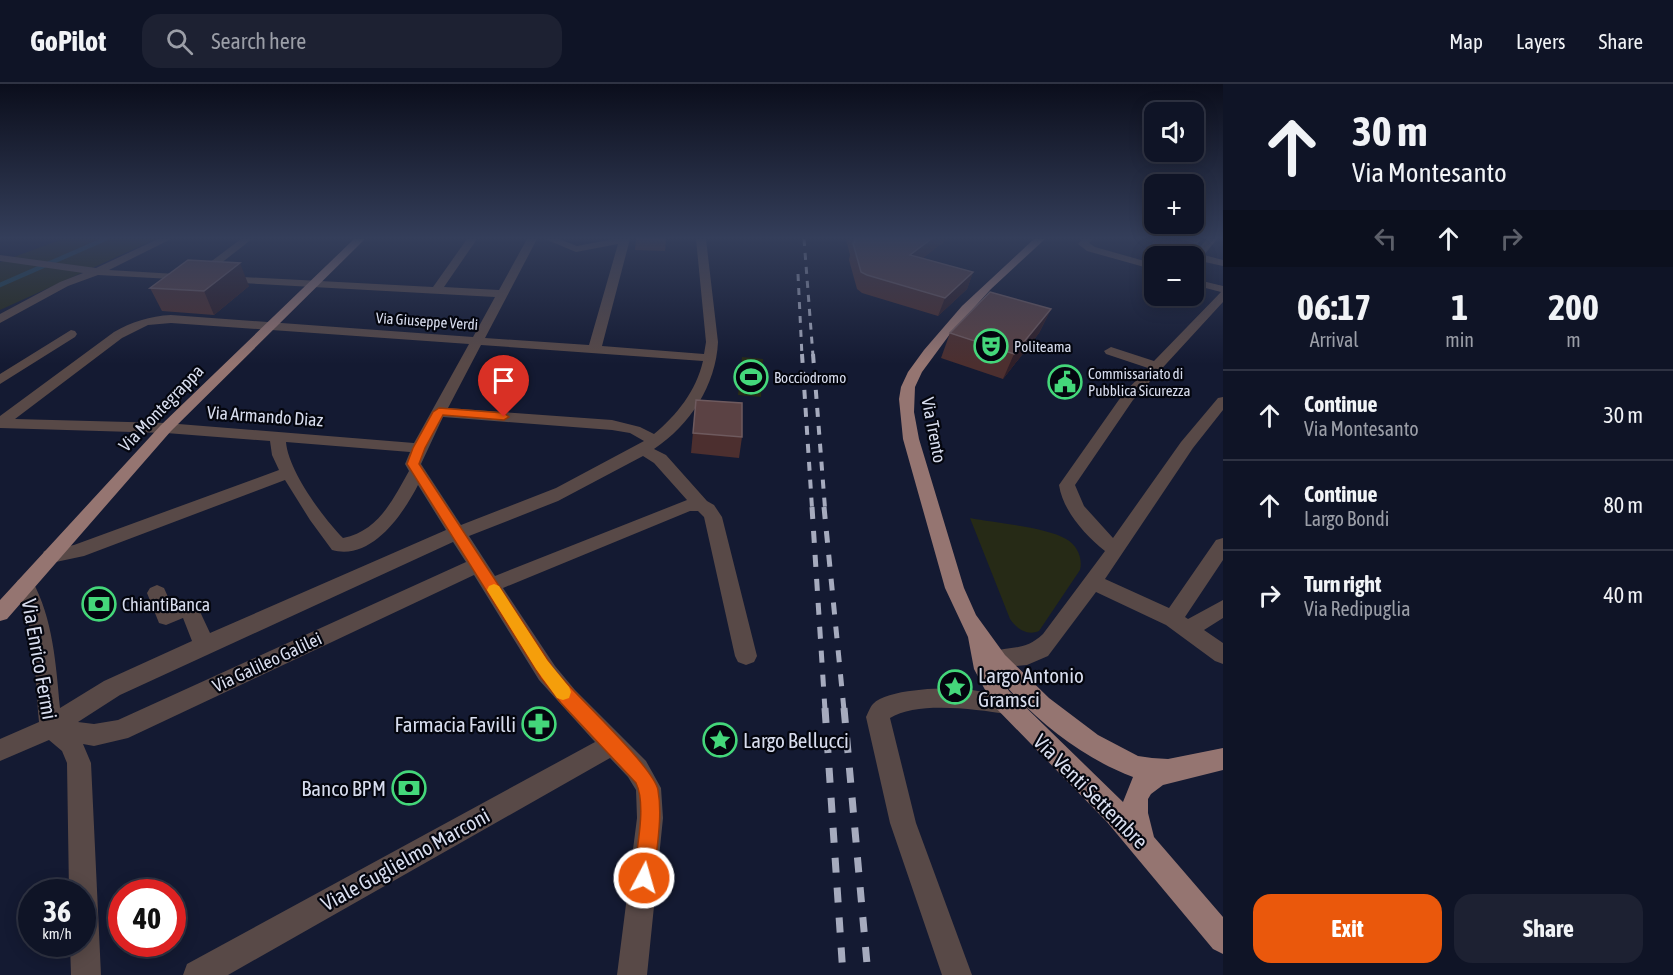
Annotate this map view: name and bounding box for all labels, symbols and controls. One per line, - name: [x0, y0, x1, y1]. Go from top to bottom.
- search box: [142, 14, 562, 68]
- text: GoPilot: [30, 25, 106, 57]
- icon: search: [163, 25, 196, 58]
- text: Search here: [211, 28, 306, 54]
- text: Map: [1449, 29, 1483, 53]
- text: Layers: [1516, 29, 1566, 53]
- text: Share: [1599, 29, 1643, 53]
- map controls: [1144, 102, 1204, 306]
- button: sound: [1144, 102, 1204, 162]
- text: 30 m: [1352, 107, 1427, 155]
- icon: ahead: [1253, 108, 1331, 186]
- text: Via Montesanto: [1352, 157, 1507, 188]
- button: +: [1144, 174, 1204, 234]
- icon: left: [1369, 222, 1402, 255]
- icon: ahead: [1432, 222, 1465, 255]
- icon: right: [1495, 222, 1528, 255]
- button: −: [1144, 246, 1204, 306]
- text: 06:17: [1297, 286, 1371, 328]
- text: 1: [1451, 286, 1468, 328]
- text: 200: [1548, 286, 1599, 328]
- street label: Via Giuseppe Verdi: [375, 309, 479, 333]
- theatre icon: Politeama: [973, 328, 1009, 364]
- text: Arrival: [1310, 328, 1359, 351]
- text: min: [1445, 328, 1474, 351]
- text: m: [1566, 328, 1581, 351]
- place label: Politeama: [1014, 338, 1071, 355]
- pin: [478, 355, 529, 417]
- sports icon: Bocciodromo: [733, 359, 769, 395]
- street label: Via Montegrappa: [114, 360, 208, 456]
- icon: arrive: [487, 364, 520, 397]
- public building icon: Commissariato di Pubblica Sicurezza: [1047, 364, 1083, 400]
- place label: Commissariato di Pubblica Sicurezza: [1088, 365, 1190, 399]
- place label: Bocciodromo: [774, 369, 846, 386]
- text: Continue: [1304, 391, 1378, 417]
- street label: Via Trento: [917, 395, 951, 465]
- icon: ahead: [1253, 399, 1286, 432]
- street label: Via Armando Diaz: [206, 401, 324, 431]
- text: 30 m: [1603, 402, 1643, 428]
- text: Via Montesanto: [1304, 417, 1419, 440]
- text: Continue: [1304, 481, 1378, 507]
- icon: ahead: [1253, 489, 1286, 522]
- text: 80 m: [1603, 492, 1643, 518]
- text: Largo Bondi: [1304, 507, 1389, 530]
- text: Turn right: [1304, 571, 1381, 597]
- icon: right: [1253, 579, 1286, 612]
- text: 40 m: [1603, 582, 1643, 608]
- bank icon: ChiantiBanca: [81, 586, 117, 622]
- place label: ChiantiBanca: [122, 594, 210, 615]
- street label: Via Enrico Fermi: [18, 597, 62, 721]
- text: Via Redipuglia: [1304, 597, 1410, 620]
- street label: Via Galileo Galilei: [209, 628, 325, 696]
- place label: Largo Antonio Gramsci: [978, 663, 1084, 711]
- place icon: Largo Antonio Gramsci: [937, 669, 973, 705]
- pharmacy icon: Farmacia Favilli: [521, 706, 557, 742]
- place label: Farmacia Favilli: [395, 712, 516, 736]
- place icon: Largo Bellucci: [702, 722, 738, 758]
- place label: Largo Bellucci: [743, 728, 849, 752]
- street label: Via Venti Settembre: [1029, 729, 1153, 853]
- bank icon: Banco BPM: [391, 770, 427, 806]
- place label: Banco BPM: [301, 776, 386, 800]
- street label: Viale Guglielmo Marconi: [317, 803, 493, 915]
- position arrow: [612, 846, 676, 910]
- speed limit sign: 40: [108, 879, 186, 957]
- text: 36: [43, 894, 71, 928]
- button: Exit: [1253, 894, 1442, 963]
- button: Share: [1454, 894, 1643, 963]
- text: km/h: [42, 925, 72, 942]

